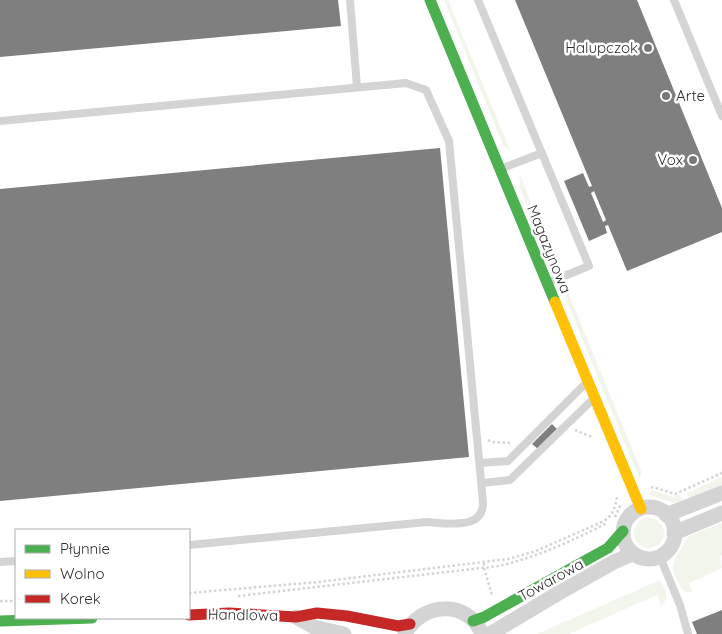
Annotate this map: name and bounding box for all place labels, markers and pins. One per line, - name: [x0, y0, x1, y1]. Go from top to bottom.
- place label: Halupczok: [565, 38, 638, 57]
- marker: Halupczok: [642, 42, 654, 54]
- place label: Arte: [676, 86, 705, 105]
- marker: Arte: [660, 90, 672, 102]
- place label: Vox: [657, 150, 683, 169]
- marker: Vox: [687, 154, 699, 166]

